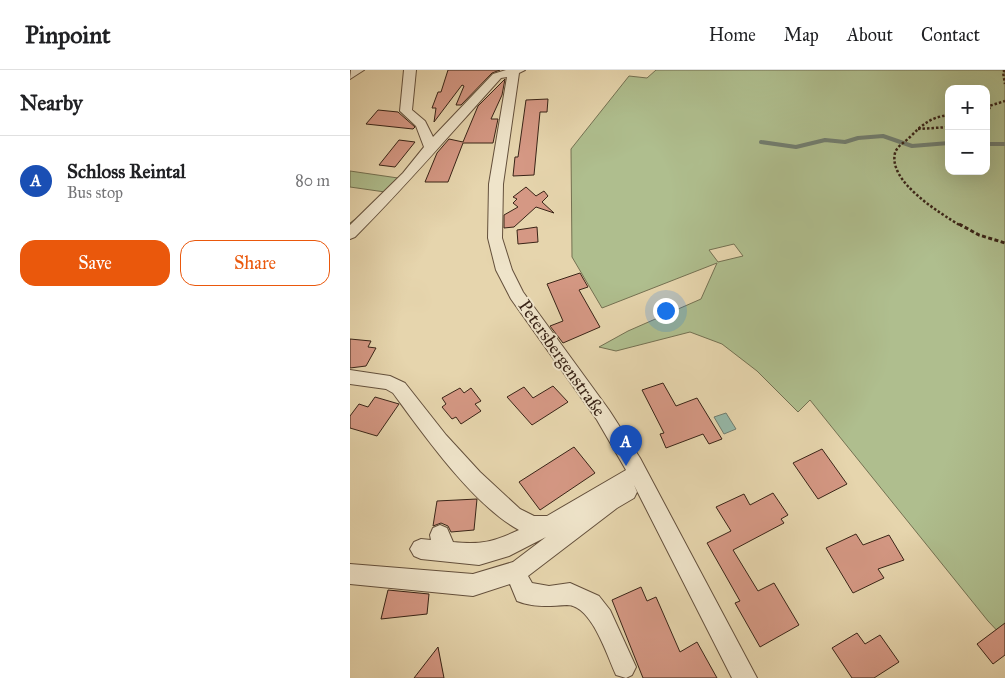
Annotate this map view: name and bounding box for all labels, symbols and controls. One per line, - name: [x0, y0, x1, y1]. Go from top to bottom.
- text: Pinpoint: [25, 20, 111, 50]
- text: Home: [709, 24, 756, 46]
- text: Map: [784, 24, 819, 46]
- text: About: [847, 24, 893, 46]
- text: Contact: [921, 24, 980, 46]
- map controls: [945, 85, 990, 175]
- button: +: [945, 85, 990, 130]
- text: Nearby: [20, 90, 83, 116]
- button: −: [945, 130, 990, 175]
- text: Schloss Reintal: [67, 160, 186, 183]
- text: A: [31, 171, 41, 190]
- text: 80 m: [295, 171, 330, 190]
- text: Bus stop: [67, 183, 123, 202]
- button: Save: [20, 240, 170, 286]
- button: Share: [180, 240, 330, 286]
- street label: Petersbergenstraße: [513, 295, 610, 421]
- your location: [653, 298, 679, 324]
- pin: A: [610, 425, 642, 466]

